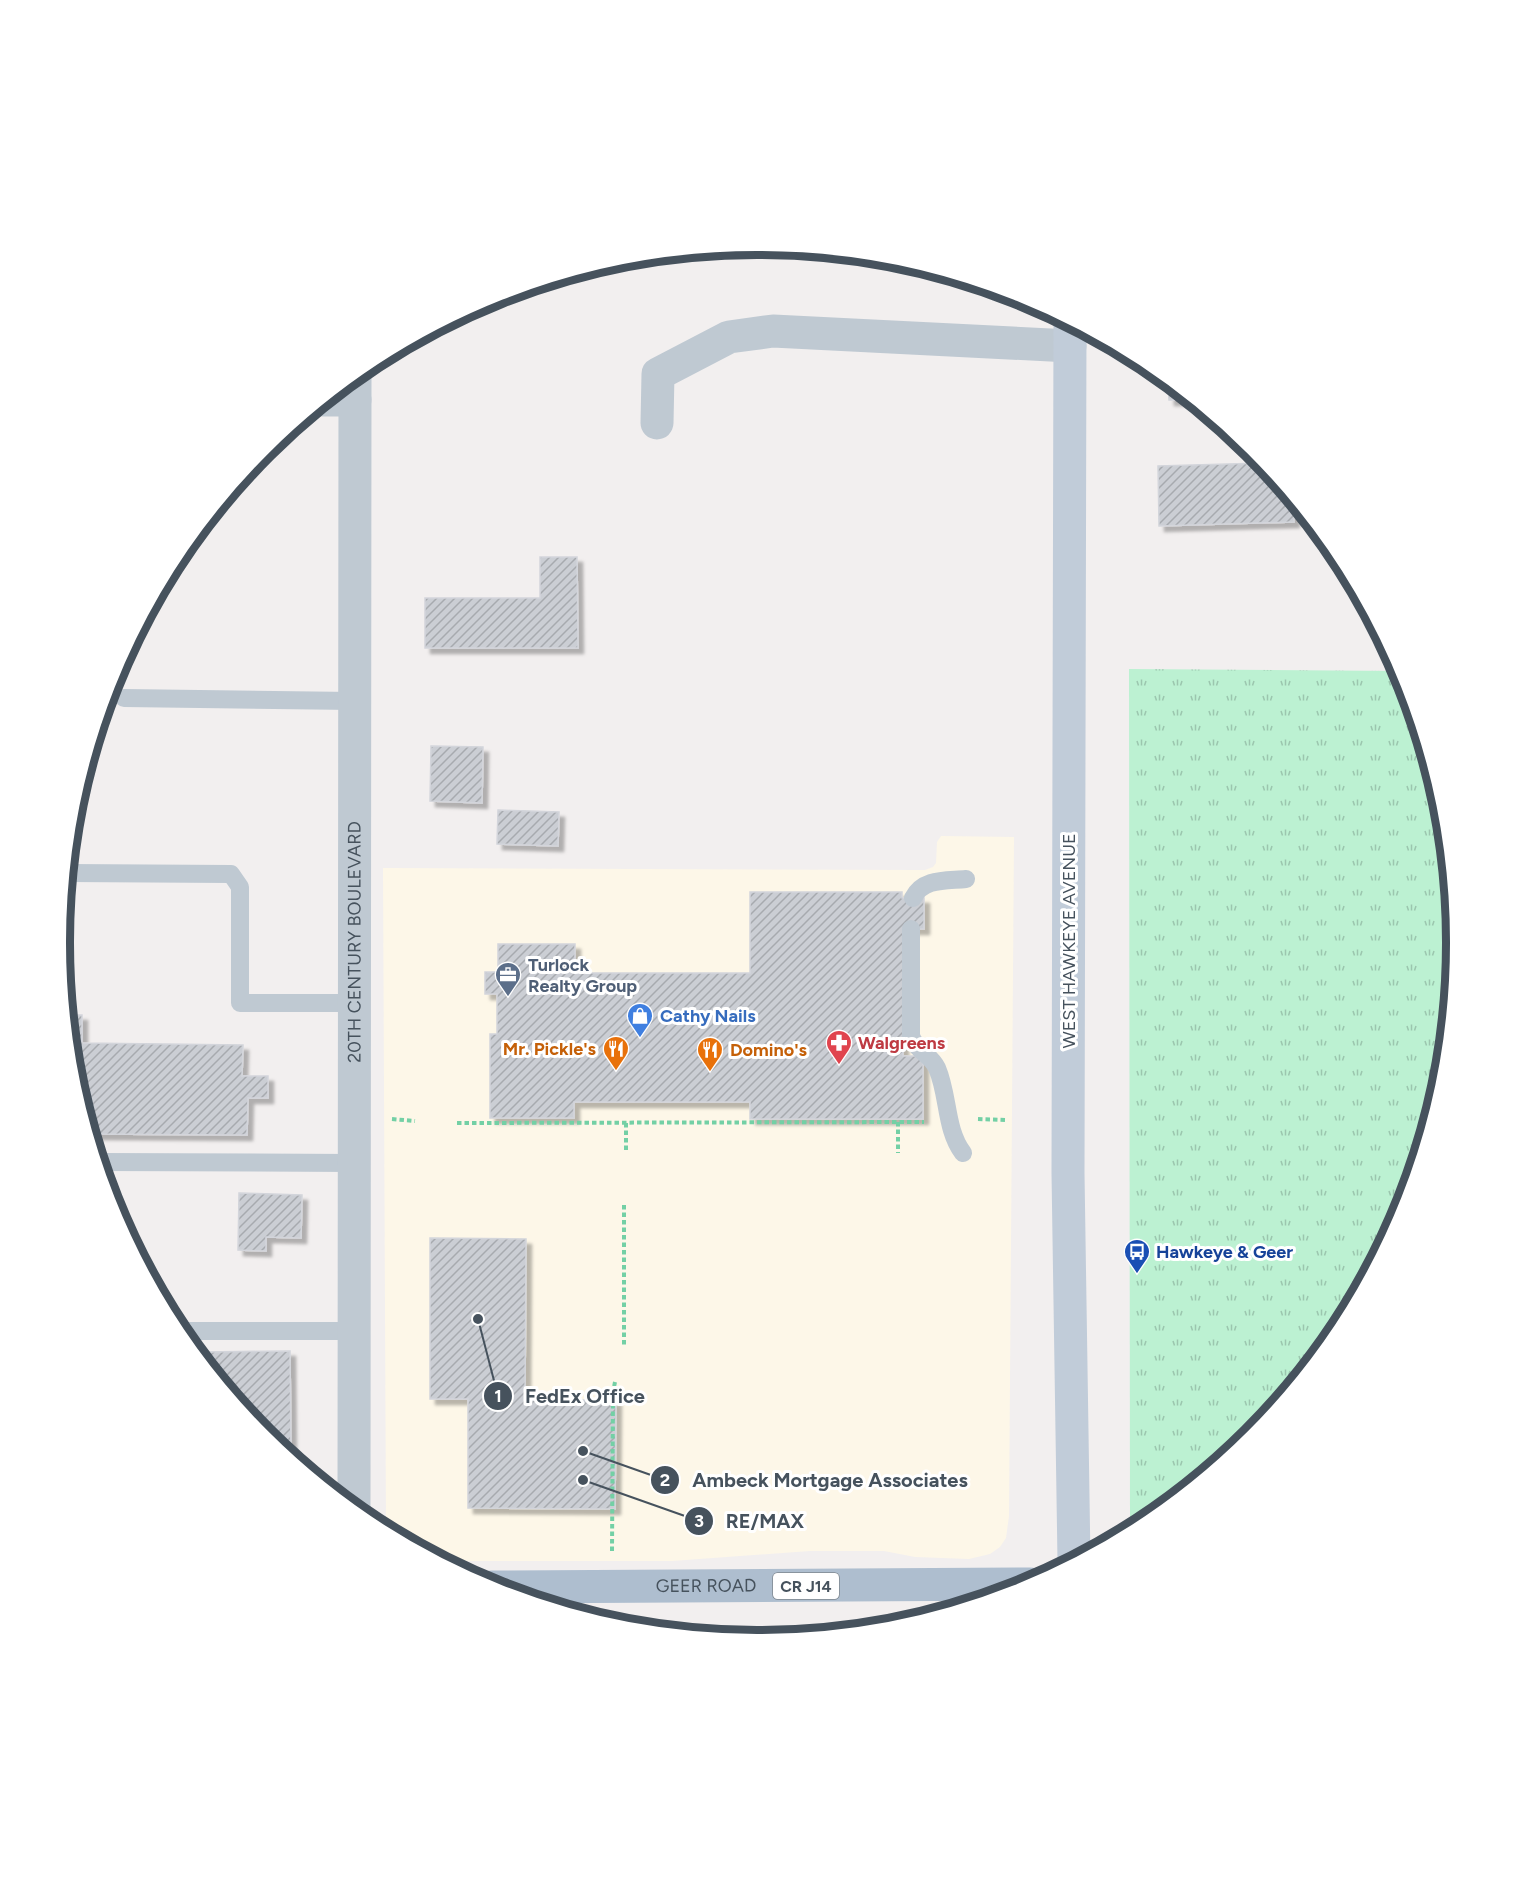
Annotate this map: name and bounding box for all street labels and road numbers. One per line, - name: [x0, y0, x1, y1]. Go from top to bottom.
- street label: 20TH CENTURY BOULEVARD: [343, 821, 366, 1063]
- street label: WEST HAWKEYE AVENUE: [1058, 833, 1080, 1049]
- road number: CR J14: [773, 1573, 839, 1599]
- street label: GEER ROAD: [656, 1575, 756, 1597]

